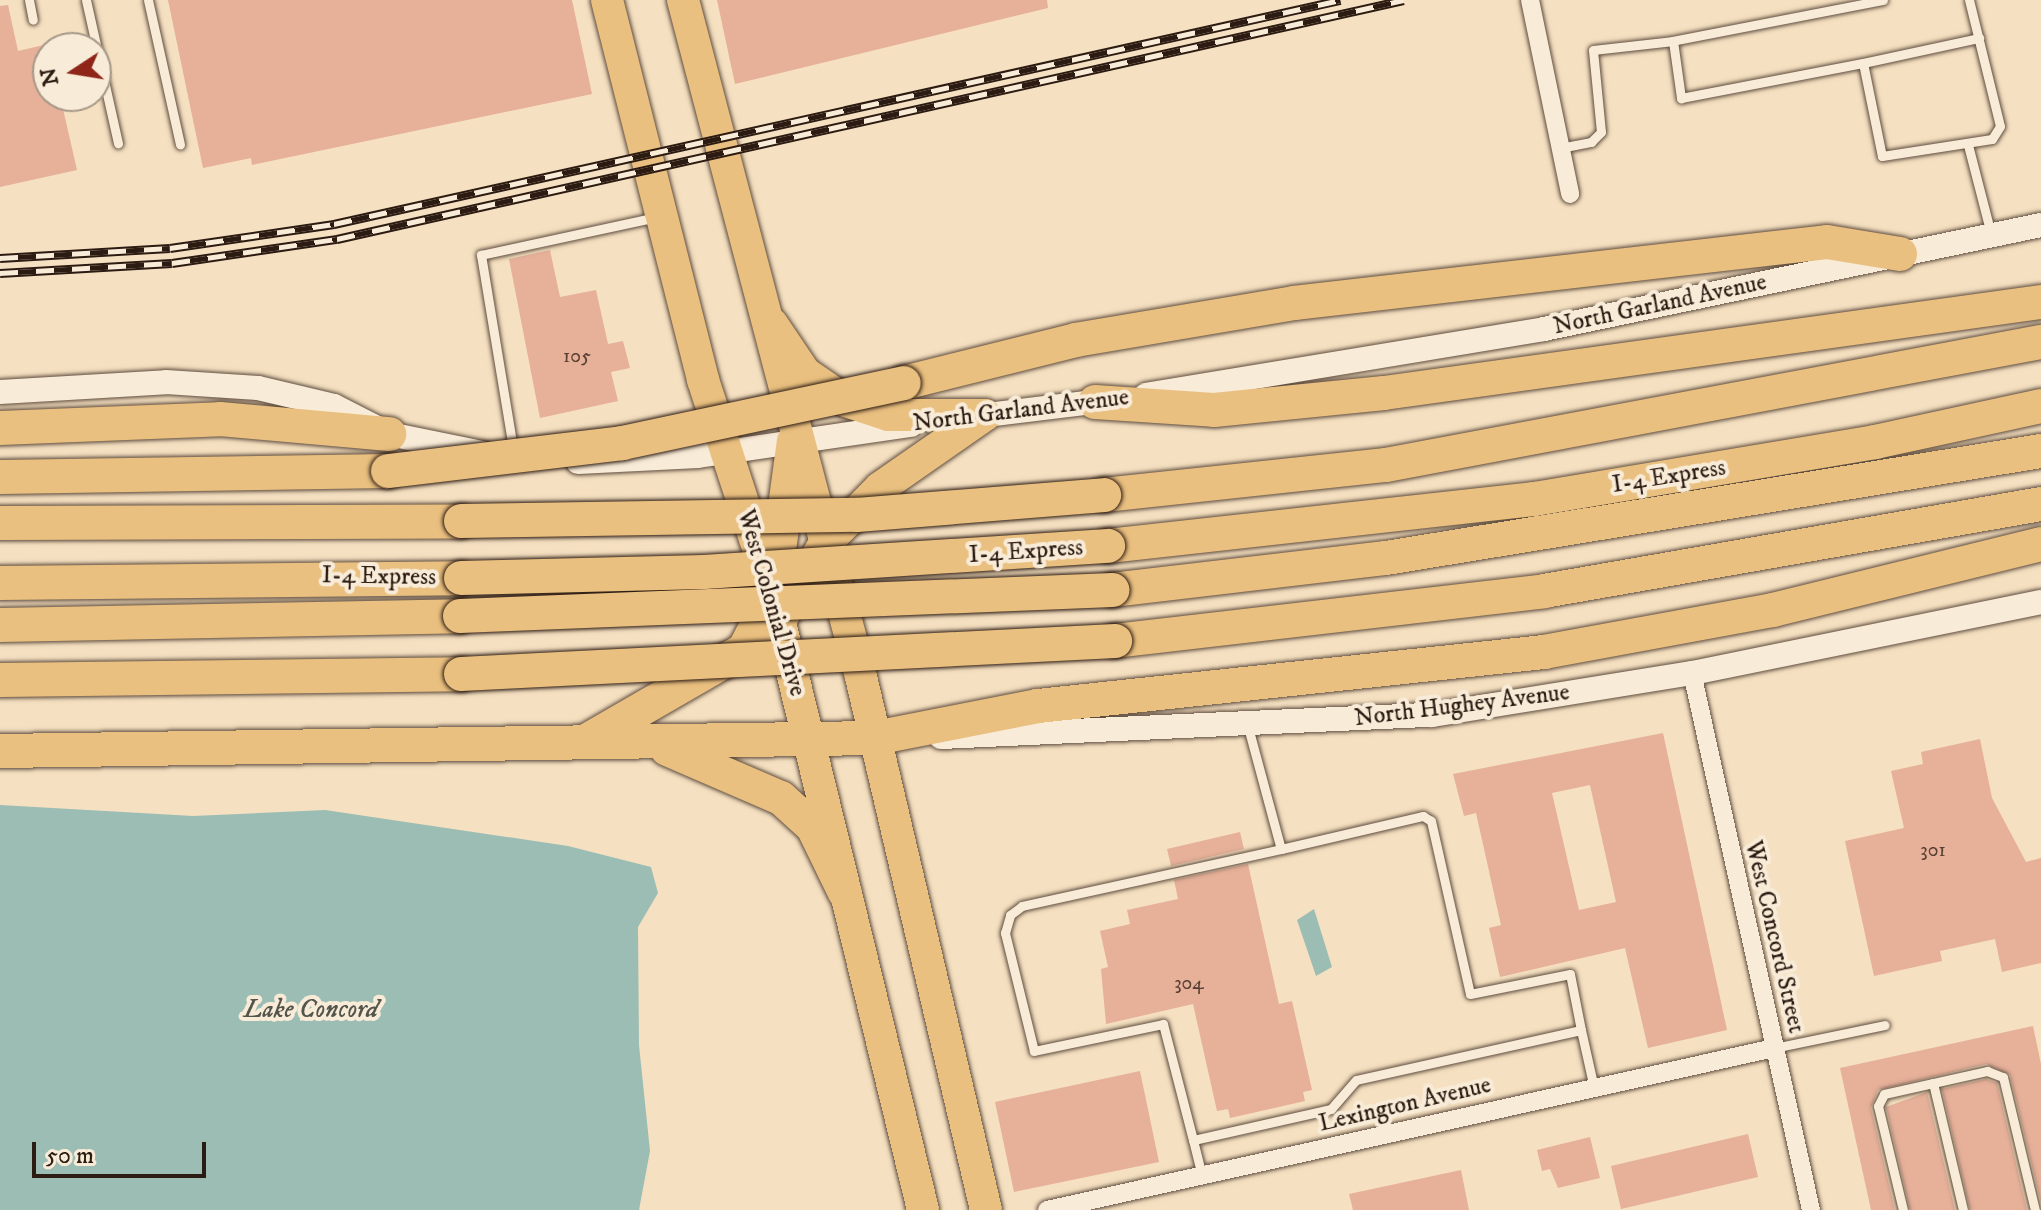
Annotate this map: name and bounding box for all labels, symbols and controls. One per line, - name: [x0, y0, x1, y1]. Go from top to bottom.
- north arrow: [32, 32, 112, 112]
- text: N: [35, 65, 65, 88]
- street label: North Garland Avenue: [1551, 268, 1769, 342]
- house number: 105: [563, 344, 591, 368]
- street label: North Garland Avenue: [911, 383, 1131, 439]
- street label: I-4 Express: [1610, 454, 1728, 500]
- street label: West Colonial Drive: [731, 506, 811, 700]
- street label: I-4 Express: [968, 534, 1084, 570]
- street label: I-4 Express: [322, 562, 436, 592]
- street label: North Hughey Avenue: [1353, 679, 1571, 733]
- street label: West Concord Street: [1738, 838, 1810, 1036]
- house number: 301: [1920, 838, 1946, 862]
- house number: 304: [1174, 971, 1204, 995]
- water label: Lake Concord: [244, 994, 378, 1026]
- street label: Lexington Avenue: [1316, 1071, 1494, 1139]
- scale bar: [36, 1126, 210, 1176]
- text: 50 m: [46, 1141, 94, 1171]

